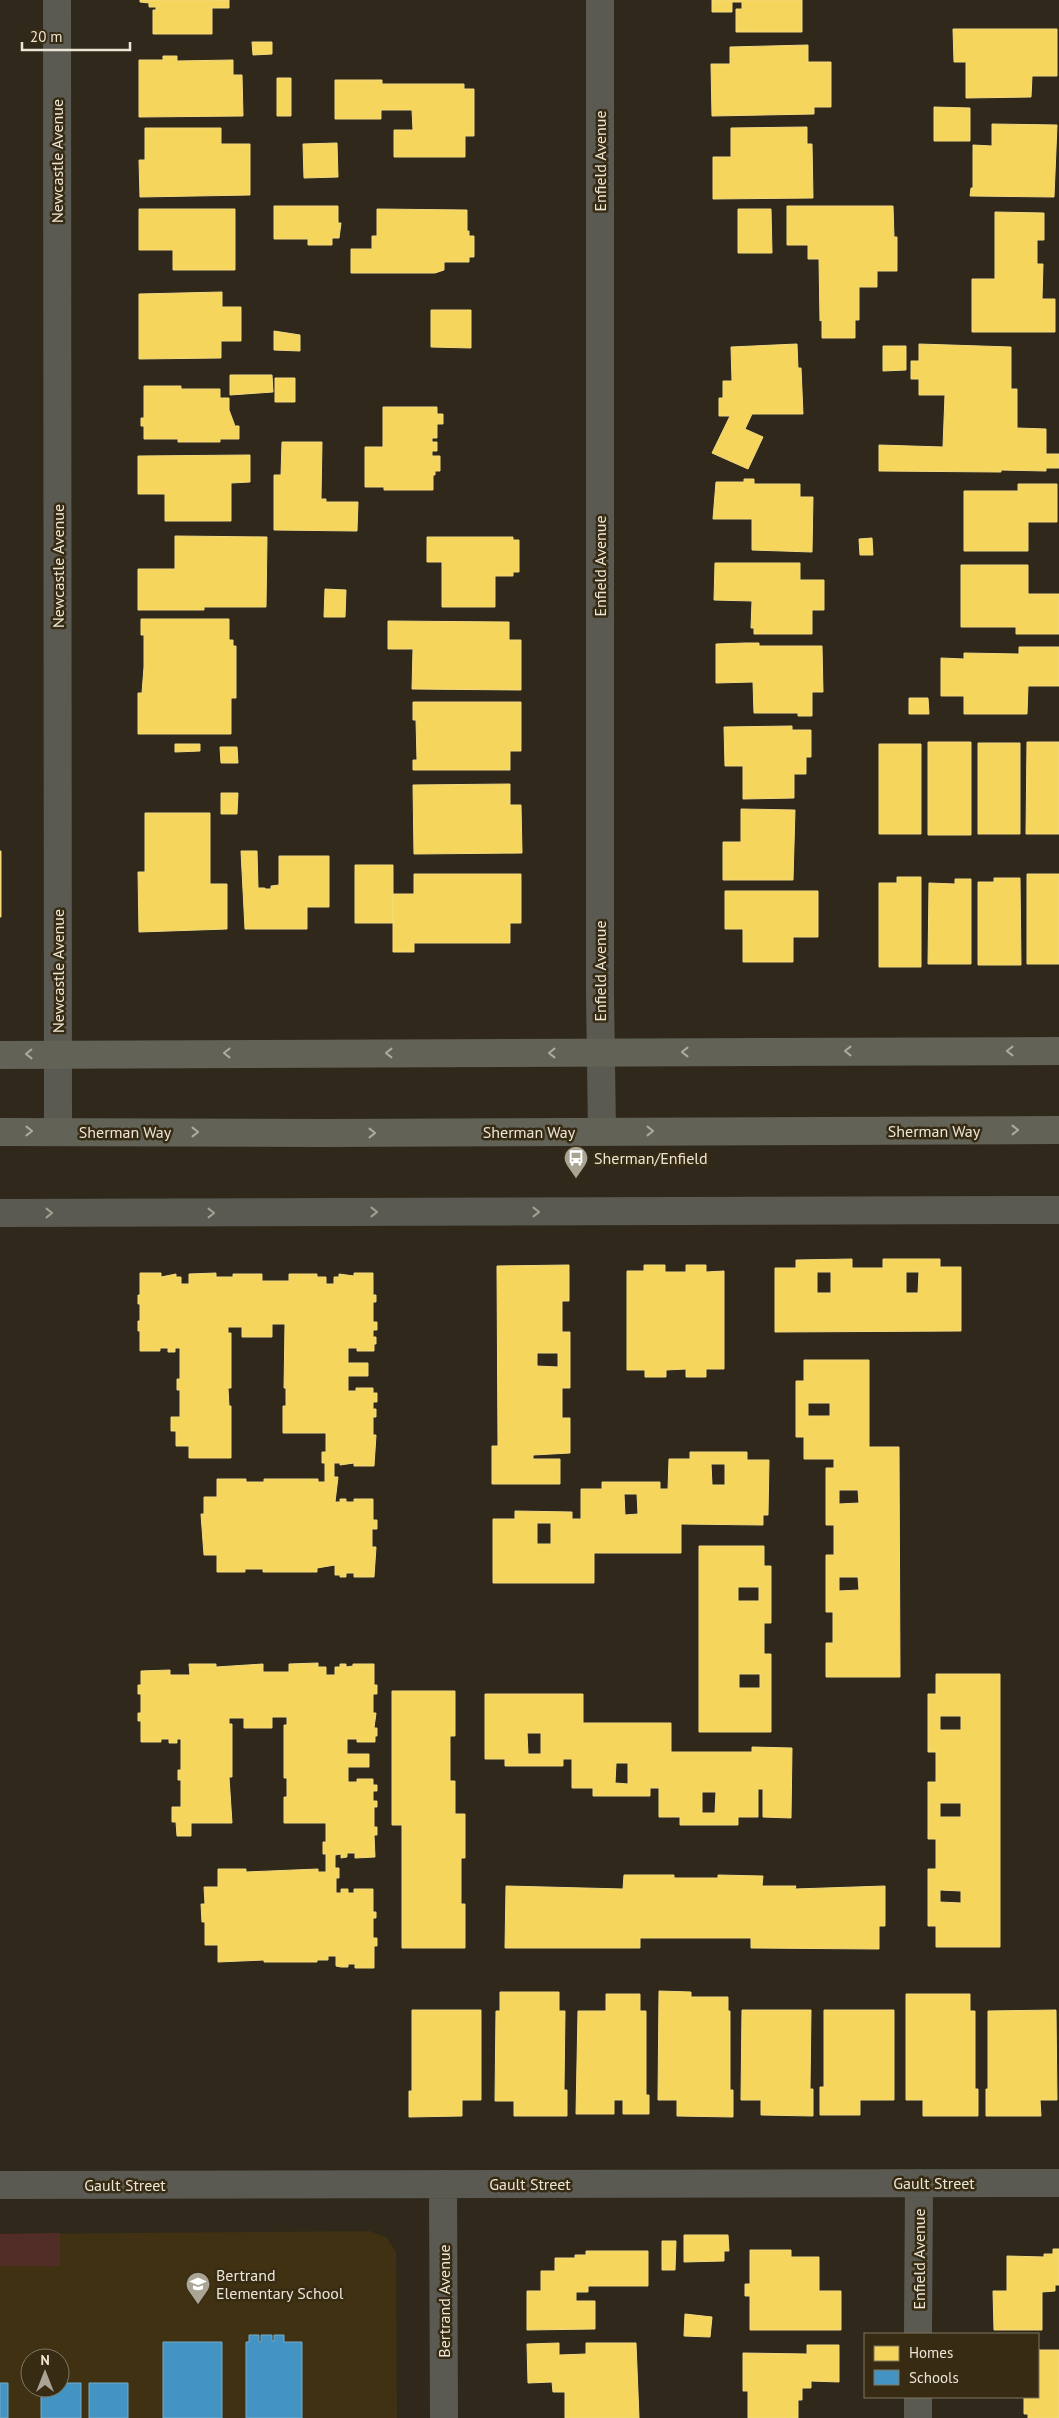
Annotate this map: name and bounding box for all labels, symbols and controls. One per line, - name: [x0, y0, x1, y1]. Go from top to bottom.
- scale bar: [22, 20, 130, 52]
- text: 20 m: [30, 27, 63, 46]
- street label: Newcastle Avenue: [47, 99, 67, 223]
- street label: Enfield Avenue: [590, 110, 610, 212]
- street label: Newcastle Avenue: [48, 504, 68, 628]
- street label: Enfield Avenue: [590, 515, 610, 617]
- street label: Newcastle Avenue: [48, 909, 68, 1033]
- street label: Enfield Avenue: [590, 920, 610, 1022]
- one-way arrow: [844, 1046, 852, 1057]
- one-way arrow: [1006, 1046, 1014, 1056]
- one-way arrow: [681, 1047, 689, 1057]
- one-way arrow: [223, 1048, 230, 1058]
- one-way arrow: [385, 1048, 393, 1058]
- one-way arrow: [548, 1048, 556, 1058]
- one-way arrow: [25, 1049, 33, 1059]
- street label: Sherman Way: [888, 1121, 981, 1141]
- street label: Sherman Way: [79, 1122, 172, 1142]
- street label: Sherman Way: [483, 1122, 576, 1142]
- one-way arrow: [1012, 1125, 1019, 1135]
- one-way arrow: [25, 1126, 33, 1137]
- one-way arrow: [647, 1126, 655, 1136]
- one-way arrow: [191, 1127, 199, 1137]
- one-way arrow: [369, 1128, 377, 1138]
- bus stop icon: Sherman/Enfield: [563, 1145, 589, 1179]
- place label: Sherman/Enfield: [594, 1148, 708, 1168]
- one-way arrow: [370, 1207, 378, 1217]
- one-way arrow: [532, 1207, 540, 1217]
- one-way arrow: [45, 1208, 53, 1218]
- one-way arrow: [208, 1208, 215, 1218]
- street label: Gault Street: [893, 2173, 975, 2193]
- street label: Gault Street: [489, 2174, 571, 2194]
- street label: Gault Street: [84, 2175, 166, 2195]
- street label: Enfield Avenue: [909, 2208, 929, 2310]
- street label: Bertrand Avenue: [434, 2244, 454, 2358]
- place label: Bertrand Elementary School: [216, 2265, 344, 2303]
- school or university icon: Bertrand Elementary School: [185, 2271, 211, 2305]
- legend: [864, 2333, 1039, 2398]
- text: Homes: [909, 2343, 953, 2362]
- north arrow: [20, 2348, 70, 2398]
- text: N: [40, 2351, 50, 2369]
- text: Schools: [909, 2368, 959, 2387]

